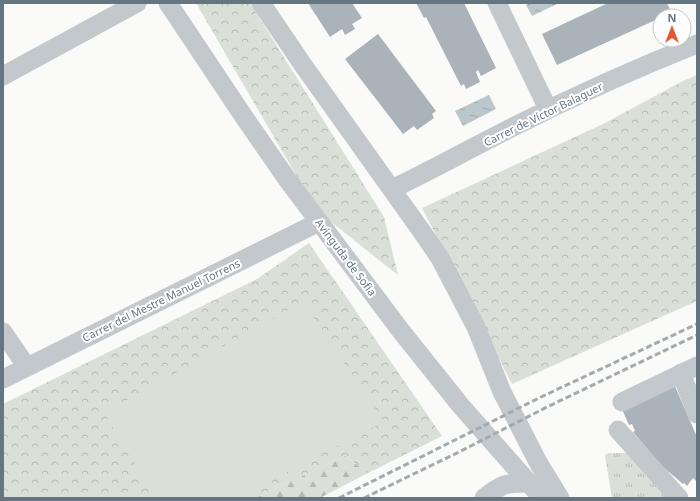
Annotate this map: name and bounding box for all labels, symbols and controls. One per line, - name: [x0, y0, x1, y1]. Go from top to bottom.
- north arrow: [652, 8, 692, 48]
- text: N: [668, 10, 676, 25]
- street label: Carrer de Víctor Balaguer: [481, 78, 605, 149]
- street label: Avinguda de Sofia: [312, 215, 380, 299]
- street label: Carrer del Mestre Manuel Torrens: [80, 255, 242, 345]

